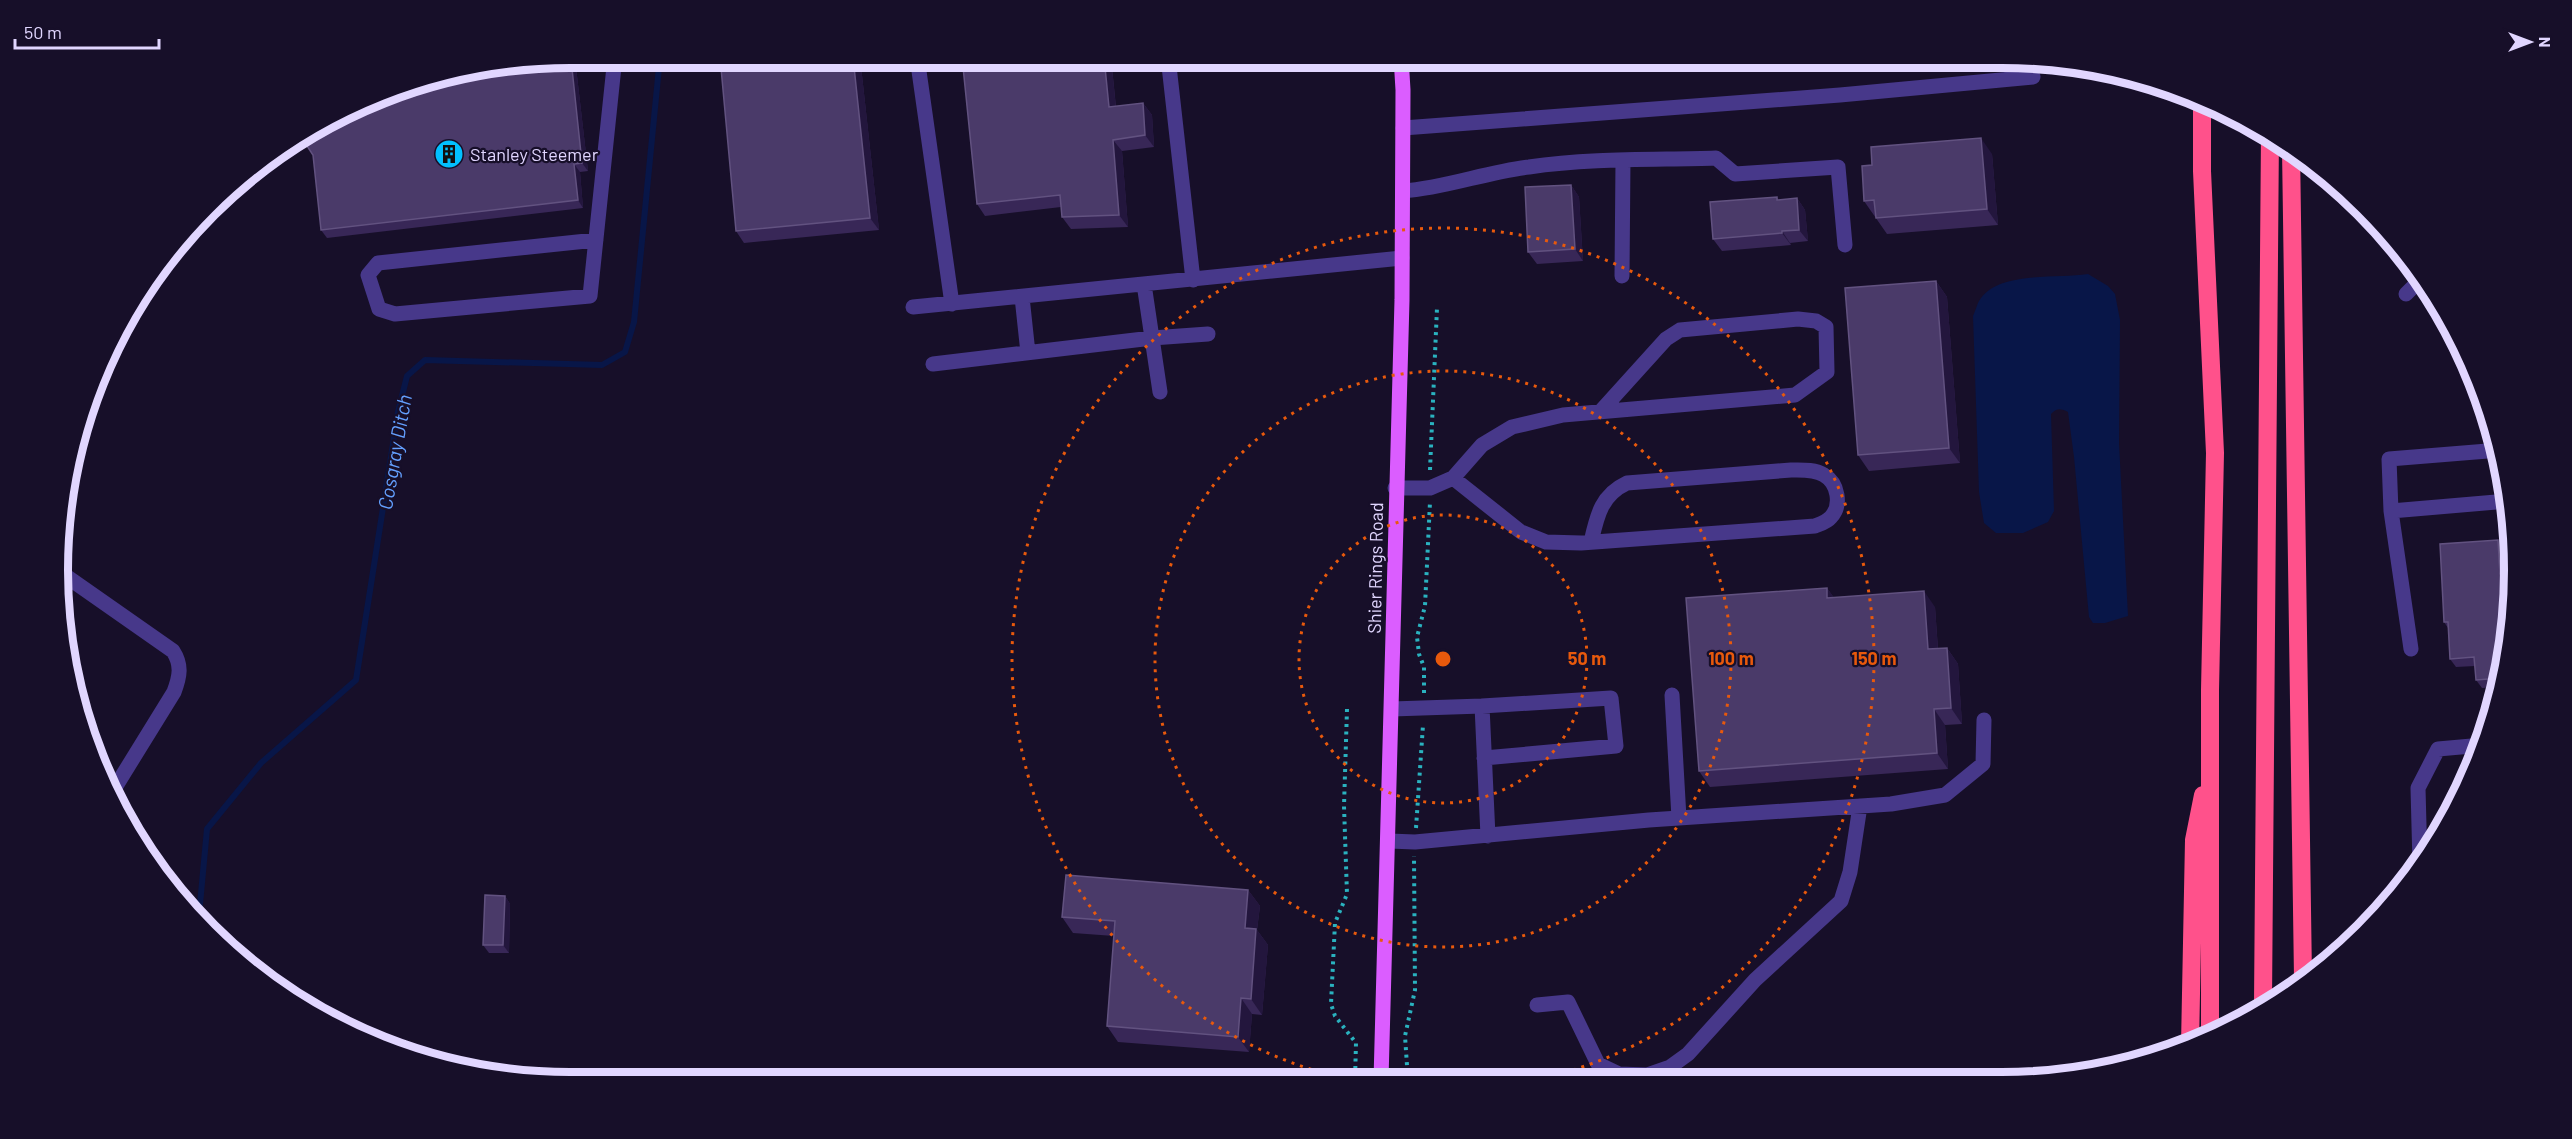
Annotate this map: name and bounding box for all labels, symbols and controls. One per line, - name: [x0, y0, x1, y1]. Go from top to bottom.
- scale bar: [15, 12, 159, 50]
- north arrow: [2500, 12, 2560, 72]
- text: 50 m: [24, 21, 62, 43]
- text: N: [2536, 37, 2555, 47]
- building icon: Stanley Steemer: [433, 138, 465, 170]
- place label: Stanley Steemer: [470, 143, 599, 165]
- water label: Cosgray Ditch: [372, 393, 416, 511]
- street label: Shier Rings Road: [1363, 502, 1387, 634]
- text: 50 m: [1568, 647, 1606, 669]
- text: 100 m: [1708, 647, 1754, 669]
- text: 150 m: [1852, 647, 1896, 669]
- centre of rings: [1433, 649, 1453, 669]

